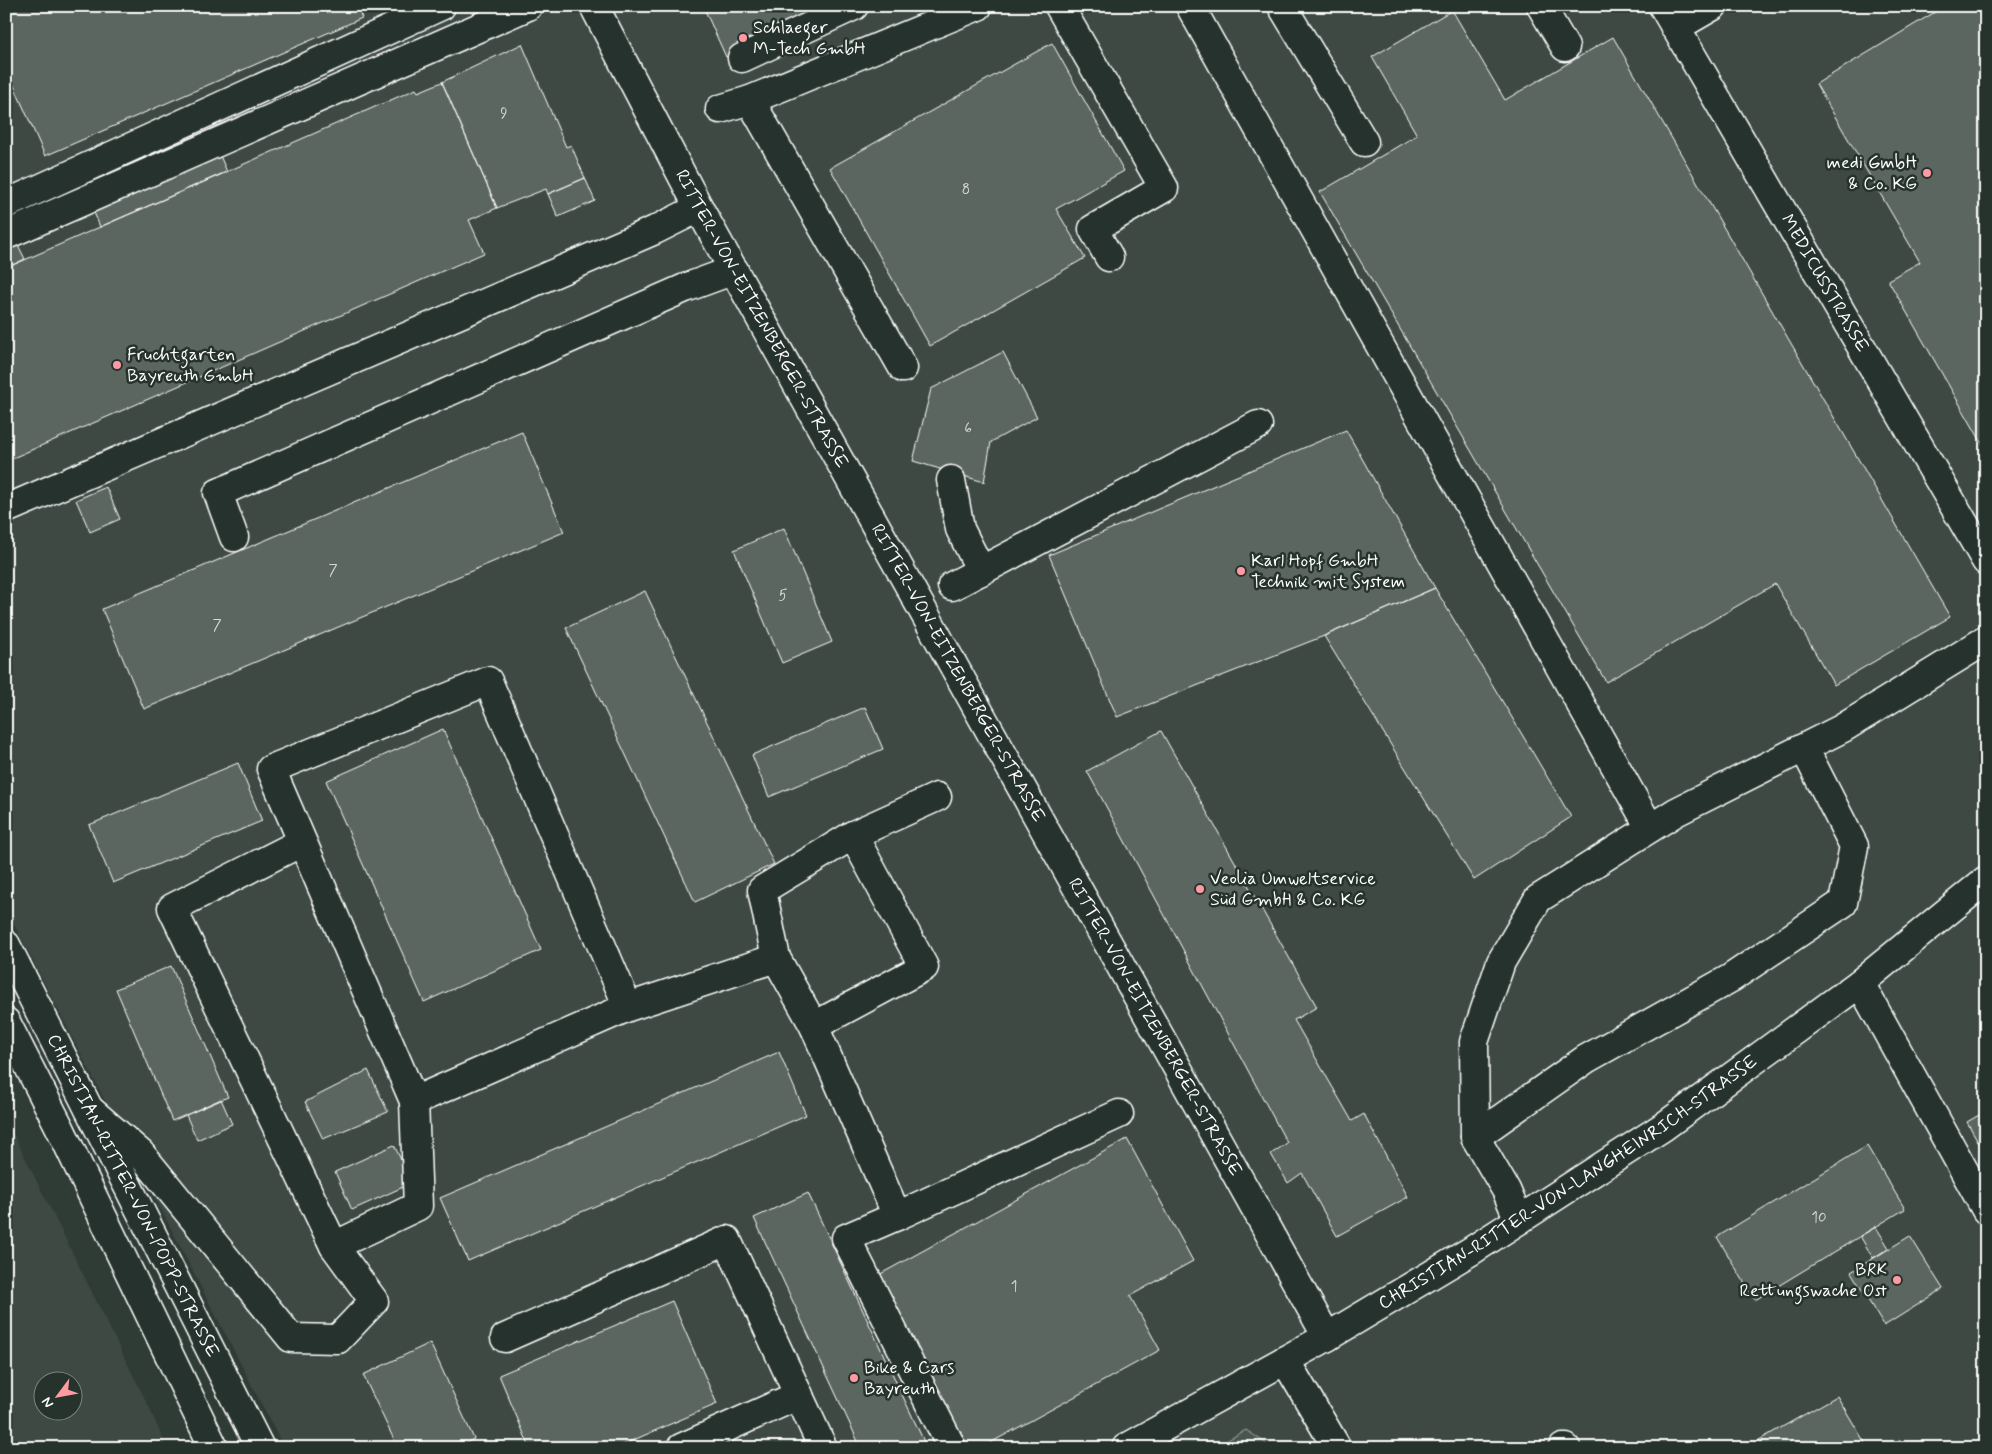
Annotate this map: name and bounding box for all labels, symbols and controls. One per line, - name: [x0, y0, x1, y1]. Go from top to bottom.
- place label: Schlaeger M-Tech GmbH: [753, 16, 866, 61]
- marker: Schlaeger M-Tech GmbH: [737, 32, 749, 44]
- house number: 9: [500, 104, 508, 124]
- place label: medi GmbH & Co. KG: [1827, 151, 1917, 196]
- street label: RITTER-VON-EITZENBERGER-STRASSE: [669, 166, 854, 473]
- marker: medi GmbH & Co. KG: [1921, 167, 1933, 179]
- house number: 8: [962, 180, 970, 200]
- street label: MEDICUSSTRASSE: [1775, 210, 1874, 357]
- place label: Fruchtgarten Bayreuth GmbH: [127, 343, 254, 388]
- marker: Fruchtgarten Bayreuth GmbH: [111, 359, 123, 371]
- house number: 6: [964, 419, 972, 439]
- street label: RITTER-VON-EITZENBERGER-STRASSE: [865, 520, 1050, 827]
- place label: Karl Hopf GmbH Technik mit System: [1251, 549, 1405, 594]
- house number: 7: [328, 561, 338, 581]
- marker: Karl Hopf GmbH Technik mit System: [1235, 565, 1247, 577]
- house number: 5: [778, 586, 788, 606]
- house number: 7: [212, 616, 222, 636]
- place label: Veolia Umweltservice Süd GmbH & Co. KG: [1210, 867, 1376, 912]
- street label: RITTER-VON-EITZENBERGER-STRASSE: [1062, 874, 1247, 1181]
- marker: Veolia Umweltservice Süd GmbH & Co. KG: [1194, 883, 1206, 895]
- street label: CHRISTIAN-RITTER-VON-POPP-STRASSE: [41, 1030, 224, 1362]
- street label: CHRISTIAN-RITTER-VON-LANGHEINRICH-STRASSE: [1374, 1050, 1763, 1316]
- house number: 10: [1811, 1208, 1827, 1228]
- place label: BRK Rettungswache Ost: [1740, 1258, 1888, 1305]
- marker: BRK Rettungswache Ost: [1891, 1274, 1903, 1286]
- house number: 1: [1011, 1277, 1017, 1297]
- place label: Bike & Cars Bayreuth: [864, 1356, 954, 1401]
- north arrow: [32, 1372, 82, 1422]
- marker: Bike & Cars Bayreuth: [848, 1372, 860, 1384]
- text: N: [38, 1394, 58, 1411]

